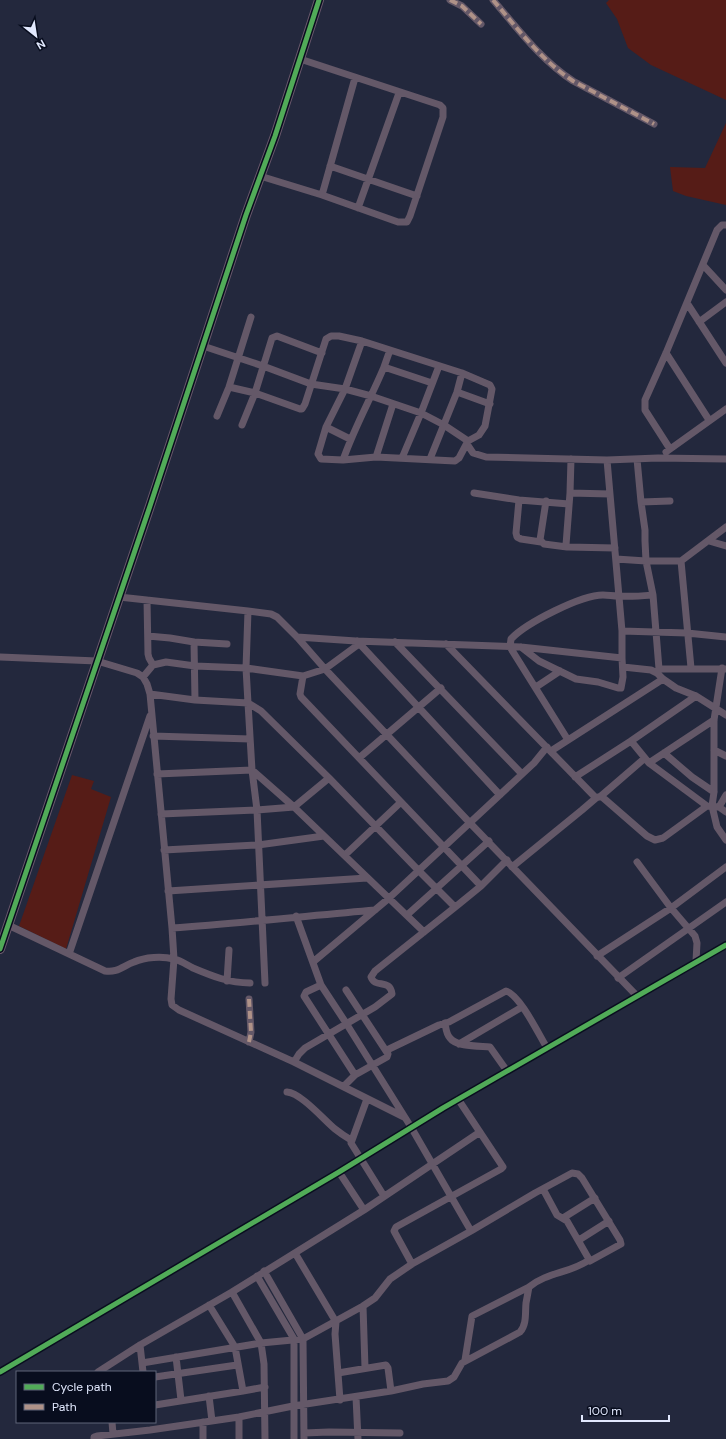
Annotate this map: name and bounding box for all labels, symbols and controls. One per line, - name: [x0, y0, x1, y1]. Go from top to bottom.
- north arrow: [16, 16, 56, 56]
- text: N: [34, 37, 48, 53]
- legend: [16, 1371, 156, 1423]
- text: Cycle path: [52, 1379, 112, 1395]
- scale bar: [582, 1397, 669, 1423]
- text: Path: [52, 1399, 77, 1415]
- text: 100 m: [588, 1403, 622, 1419]

